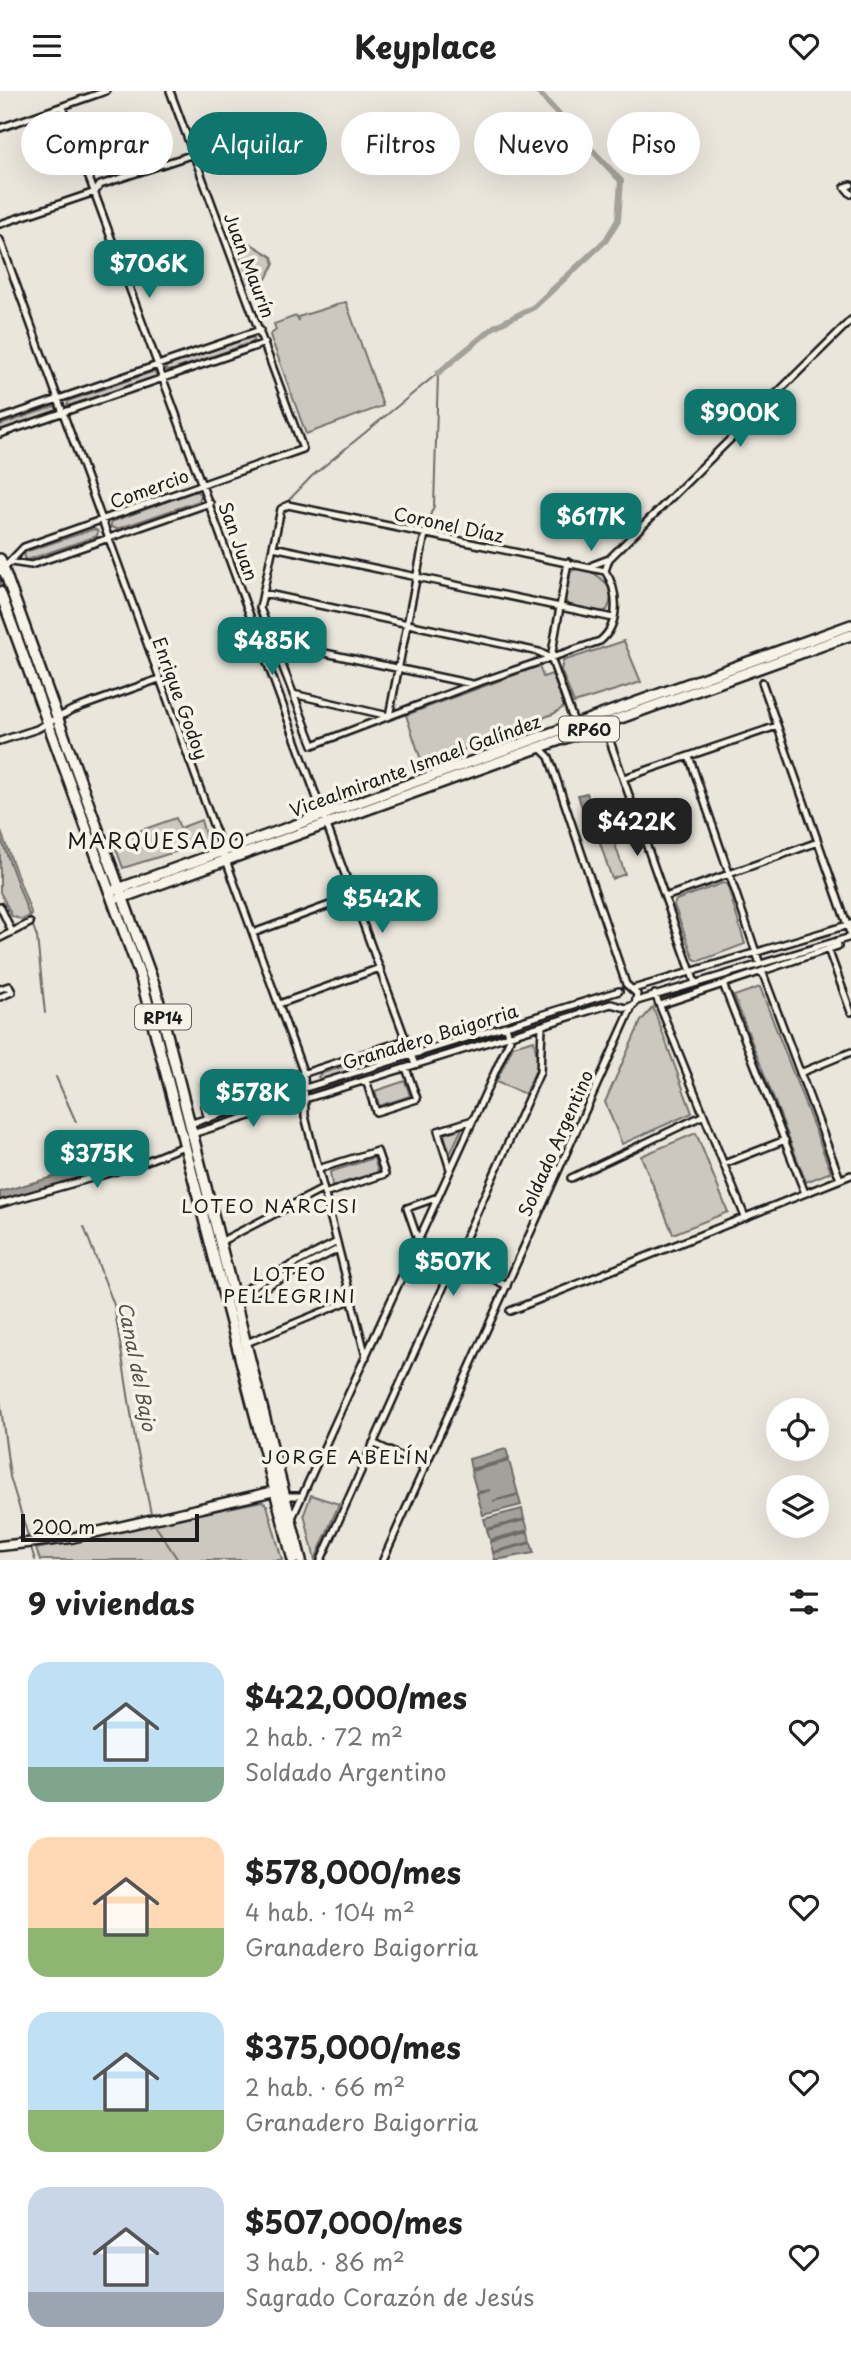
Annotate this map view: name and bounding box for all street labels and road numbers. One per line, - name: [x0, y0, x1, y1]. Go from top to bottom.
- street label: Juan Maurín: [218, 208, 282, 322]
- street label: Comercio: [106, 461, 192, 515]
- street label: San Juan: [212, 498, 266, 584]
- street label: Coronel Díaz: [391, 499, 507, 549]
- street label: Enrique Godoy: [146, 633, 216, 763]
- street label: Vicealmirante Ismael Galíndez: [286, 707, 545, 823]
- road number: RP60: [559, 716, 619, 741]
- street label: Granadero Baigorria: [339, 996, 522, 1076]
- road number: RP14: [135, 1005, 191, 1029]
- street label: Soldado Argentino: [511, 1065, 599, 1221]

